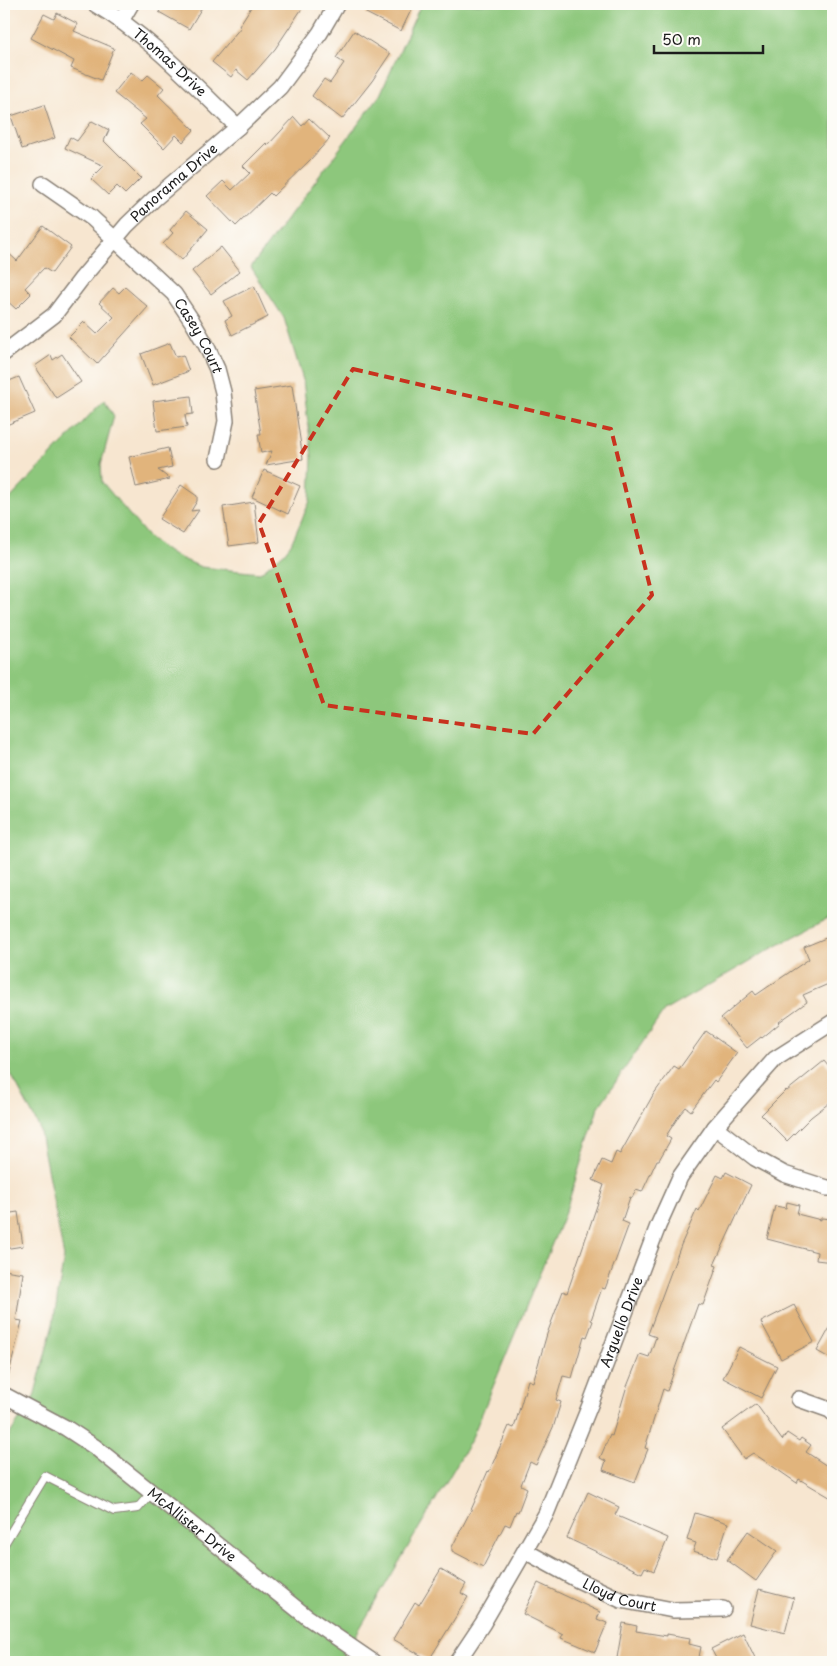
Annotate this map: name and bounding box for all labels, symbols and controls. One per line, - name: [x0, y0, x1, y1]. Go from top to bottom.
- scale bar: [654, 22, 763, 54]
- street label: Thomas Drive: [129, 23, 212, 101]
- text: 50 m: [662, 27, 701, 50]
- street label: Panorama Drive: [125, 138, 222, 227]
- street label: Casey Court: [169, 293, 229, 376]
- street label: Arguello Drive: [594, 1274, 648, 1370]
- street label: McAllister Drive: [143, 1482, 241, 1567]
- street label: Lloyd Court: [579, 1573, 658, 1617]

